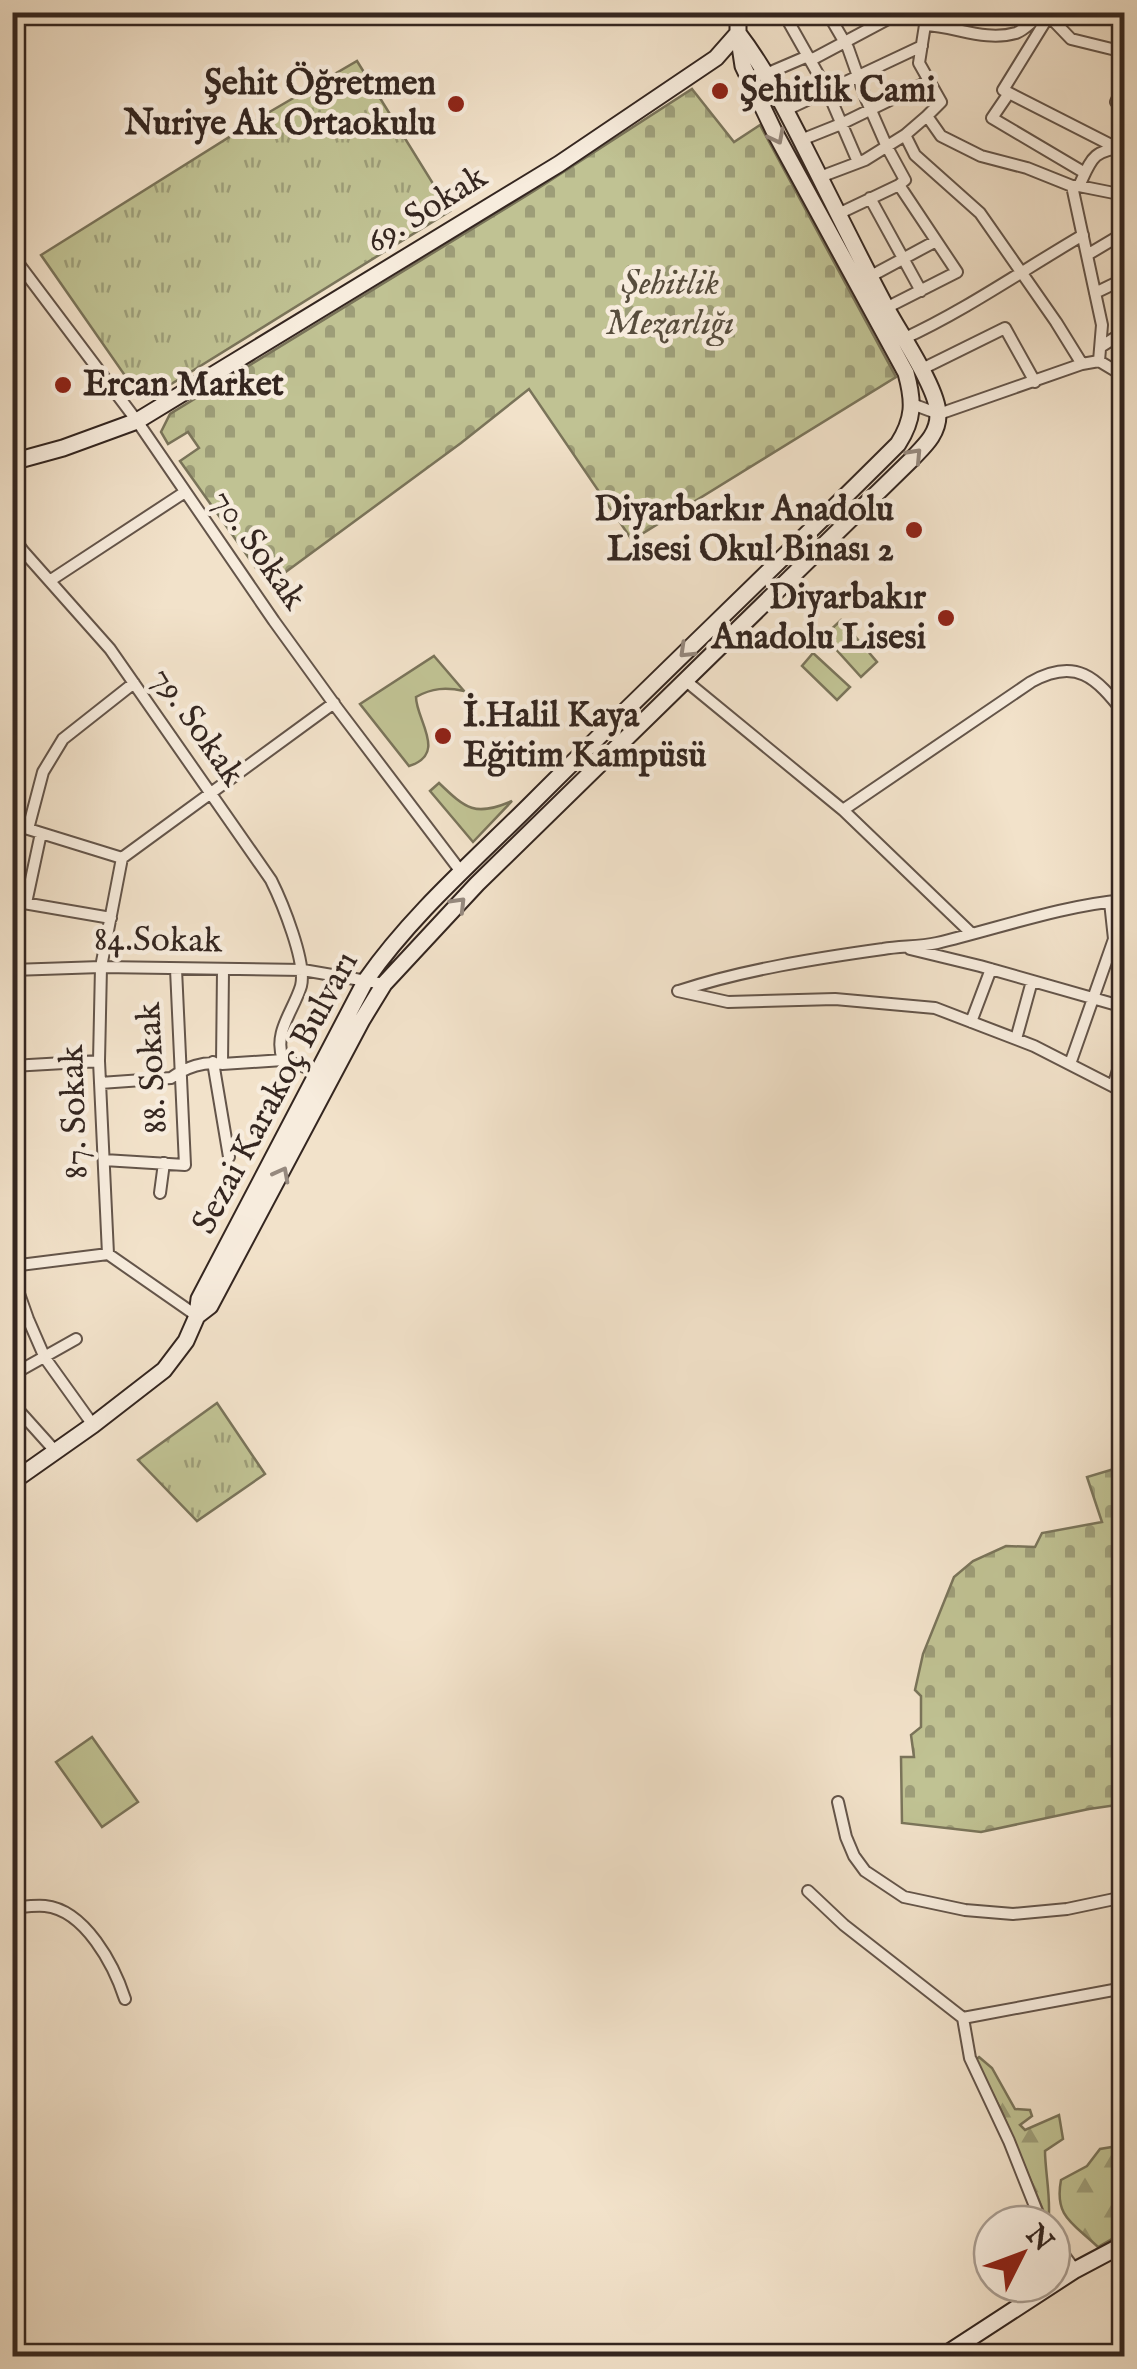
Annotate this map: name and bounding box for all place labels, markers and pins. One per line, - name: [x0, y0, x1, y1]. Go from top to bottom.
- place label: Şehit Öğretmen Nuriye Ak Ortaokulu: [123, 61, 437, 147]
- place label: Şehitlik Cami: [740, 69, 936, 114]
- marker: Şehitlik Cami: [709, 80, 731, 102]
- marker: Şehit Öğretmen Nuriye Ak Ortaokulu: [445, 93, 467, 115]
- place label: Ercan Market: [83, 363, 284, 408]
- marker: Ercan Market: [52, 374, 74, 396]
- place label: Diyarbarkır Anadolu Lisesi Okul Binası 2: [594, 488, 895, 573]
- marker: Diyarbarkır Anadolu Lisesi Okul Binası 2: [903, 519, 925, 541]
- place label: Diyarbakır Anadolu Lisesi: [710, 576, 926, 661]
- marker: Diyarbakır Anadolu Lisesi: [935, 607, 957, 629]
- place label: İ.Halil Kaya Eğitim Kampüsü: [463, 692, 707, 779]
- marker: İ.Halil Kaya Eğitim Kampüsü: [432, 725, 454, 747]

